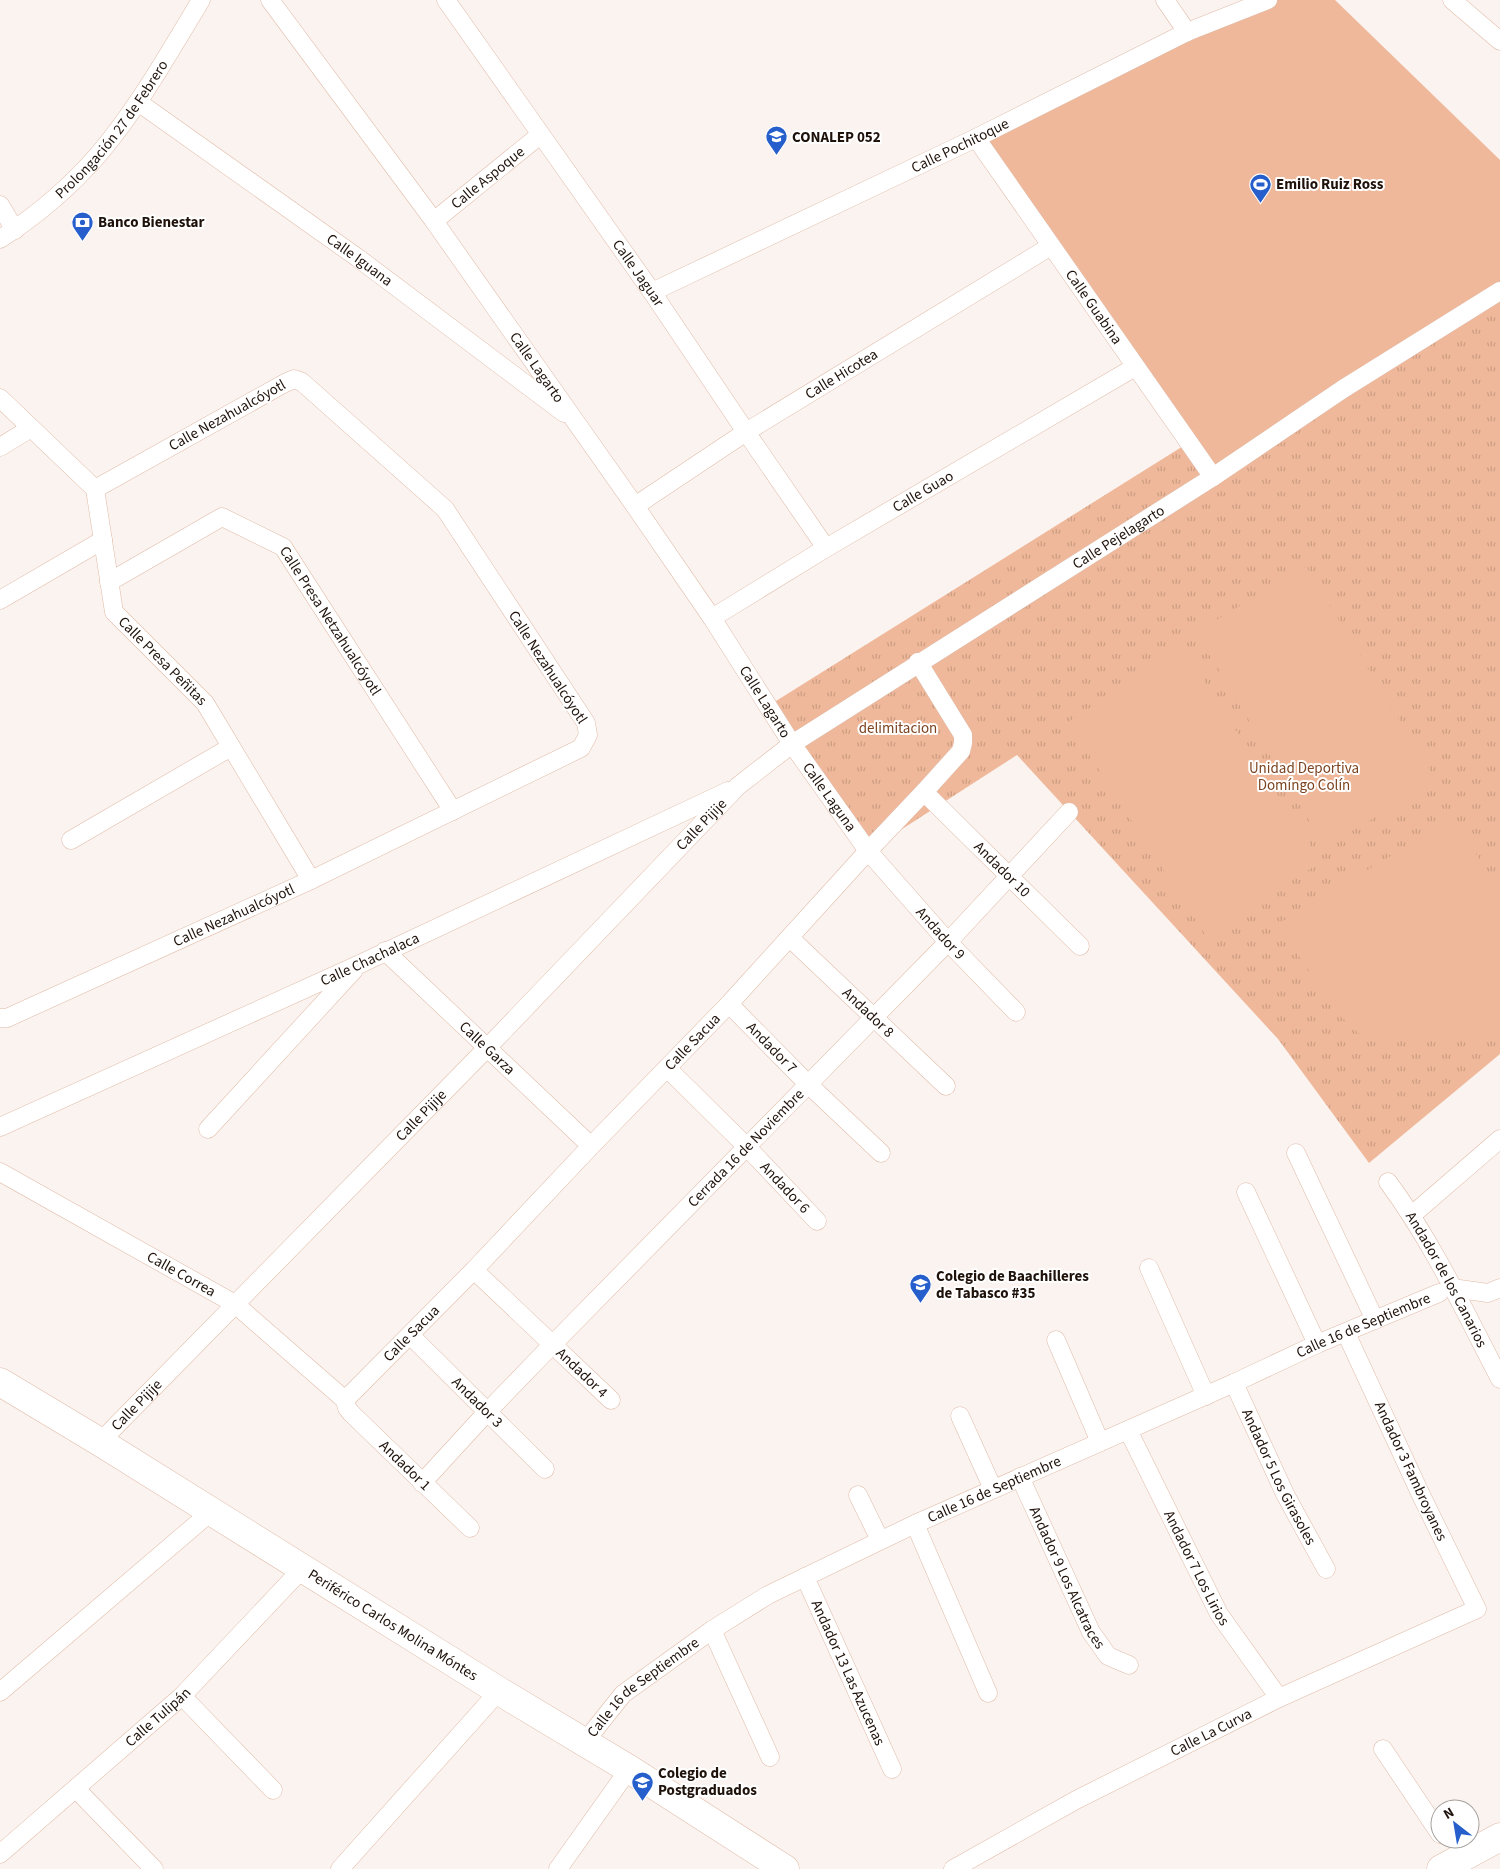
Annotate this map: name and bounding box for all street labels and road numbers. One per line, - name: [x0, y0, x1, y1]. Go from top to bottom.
- street label: Prolongación 27 de Febrero: [51, 56, 173, 204]
- street label: Calle Pochitoque: [908, 113, 1013, 178]
- street label: Calle Aspoque: [447, 142, 529, 214]
- street label: Calle Iguana: [322, 229, 397, 291]
- street label: Calle Jaguar: [607, 235, 669, 312]
- street label: Calle Guabina: [1060, 265, 1127, 349]
- street label: Calle Lagarto: [504, 328, 569, 407]
- street label: Calle Hicotea: [801, 344, 882, 405]
- street label: Calle Nezahualcóyotl: [165, 374, 290, 456]
- street label: Calle Guao: [889, 466, 957, 518]
- street label: Calle Pejelagarto: [1068, 500, 1169, 575]
- street label: Calle Presa Netzahualcóyotl: [274, 542, 386, 700]
- street label: Calle Nezahualcóyotl: [503, 607, 592, 728]
- street label: Calle Presa Peñitas: [113, 612, 212, 710]
- street label: Calle Lagarto: [734, 662, 796, 742]
- street label: Calle Laguna: [797, 758, 861, 836]
- street label: Calle Pijije: [672, 794, 732, 855]
- street label: Andador 10: [969, 837, 1035, 902]
- street label: Calle Nezahualcóyotl: [170, 879, 298, 952]
- street label: Andador 9: [911, 903, 970, 965]
- street label: Calle Chachalaca: [317, 928, 423, 992]
- street label: Andador 8: [837, 983, 899, 1042]
- street label: Calle Sacua: [660, 1009, 725, 1075]
- street label: Calle Garza: [454, 1017, 520, 1080]
- street label: Andador 7: [741, 1017, 802, 1078]
- street label: Cerrada 16 de Noviembre: [683, 1084, 809, 1212]
- street label: Calle Pijije: [391, 1085, 452, 1146]
- street label: Andador 6: [755, 1157, 815, 1218]
- street label: Andador de los Canarios: [1400, 1208, 1492, 1351]
- street label: Calle Correa: [143, 1247, 219, 1302]
- street label: Calle 16 de Septiembre: [1293, 1288, 1434, 1363]
- street label: Calle Sacua: [379, 1301, 445, 1367]
- street label: Andador 4: [551, 1343, 613, 1403]
- street label: Andador 3: [447, 1372, 507, 1432]
- street label: Calle Pijije: [107, 1375, 167, 1436]
- street label: Andador 3 Fambroyanes: [1369, 1398, 1452, 1544]
- street label: Andador 5 Los Girasoles: [1236, 1405, 1321, 1549]
- street label: Andador 1: [374, 1436, 435, 1496]
- street label: Calle 16 de Septiembre: [924, 1451, 1064, 1528]
- street label: Andador 9 Los Alcatraces: [1024, 1503, 1110, 1653]
- street label: Andador 7 Los Lirios: [1158, 1507, 1234, 1630]
- street label: Periférico Carlos Molina Móntes: [304, 1564, 482, 1686]
- street label: Andador 13 Las Azucenas: [806, 1597, 890, 1749]
- street label: Calle 16 de Septiembre: [582, 1633, 704, 1742]
- street label: Calle Tulipán: [121, 1683, 196, 1752]
- street label: Calle La Curva: [1167, 1703, 1255, 1762]

